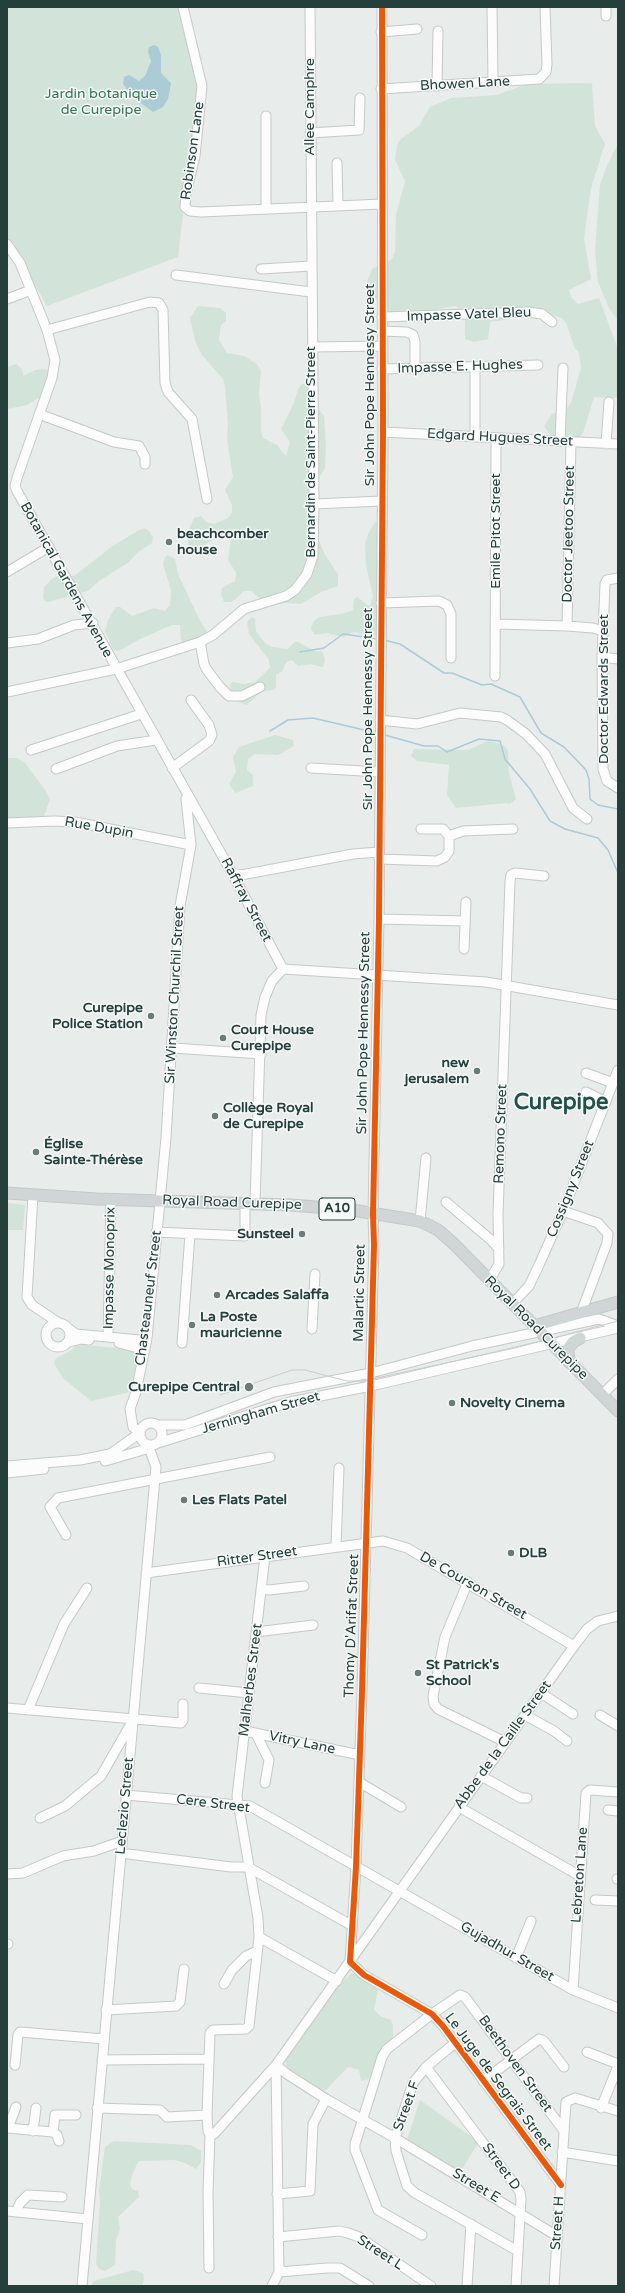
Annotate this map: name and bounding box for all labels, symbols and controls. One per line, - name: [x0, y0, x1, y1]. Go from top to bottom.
- street label: Allee Camphre: [302, 58, 318, 156]
- street label: Bhowen Lane: [420, 73, 510, 95]
- park label: Jardin botanique de Curepipe: [45, 86, 157, 118]
- street label: Robinson Lane: [178, 101, 208, 201]
- street label: Sir John Pope Hennessy Street: [362, 284, 378, 486]
- street label: Impasse Vatel Bleu: [406, 304, 532, 326]
- street label: Bernardin de Saint-Pierre Street: [303, 346, 319, 558]
- street label: Impasse E. Hughes: [397, 356, 523, 378]
- street label: Edgard Hugues Street: [426, 426, 574, 450]
- street label: Doctor Jeetoo Street: [559, 465, 579, 603]
- street label: Emile Pitot Street: [488, 473, 504, 589]
- street label: Botanical Gardens Avenue: [16, 499, 116, 661]
- place label: beachcomber house: [177, 526, 269, 558]
- marker: beachcomber house: [164, 537, 174, 547]
- street label: Sir John Pope Hennessy Street: [360, 608, 376, 810]
- street label: Doctor Edwards Street: [596, 614, 612, 764]
- street label: Rue Dupin: [63, 814, 135, 842]
- street label: Raffray Street: [217, 855, 275, 945]
- street label: Sir Winston Churchil Street: [162, 906, 188, 1084]
- street label: Sir John Pope Hennessy Street: [354, 932, 374, 1134]
- place label: Curepipe Police Station: [52, 1000, 143, 1032]
- marker: Curepipe Police Station: [146, 1011, 156, 1021]
- place label: Court House Curepipe: [231, 1022, 314, 1054]
- marker: Court House Curepipe: [218, 1033, 228, 1043]
- place label: new jerusalem: [405, 1055, 469, 1088]
- marker: new jerusalem: [472, 1066, 482, 1076]
- street label: Remono Street: [491, 1084, 511, 1184]
- district label: Curepipe: [514, 1090, 608, 1116]
- place label: Collège Royal de Curepipe: [223, 1100, 313, 1132]
- marker: Collège Royal de Curepipe: [210, 1111, 220, 1121]
- place label: Église Sainte-Thérèse: [44, 1136, 143, 1168]
- street label: Cossigny Street: [544, 1138, 598, 1240]
- marker: Église Sainte-Thérèse: [31, 1147, 41, 1157]
- street label: Royal Road Curepipe: [162, 1192, 302, 1214]
- road number: A10: [319, 1198, 355, 1220]
- street label: Impasse Monoprix: [101, 1207, 119, 1329]
- place label: Sunsteel: [237, 1226, 294, 1242]
- street label: Chasteauneuf Street: [132, 1229, 166, 1367]
- marker: Sunsteel: [297, 1229, 307, 1239]
- street label: Malartic Street: [351, 1244, 369, 1342]
- street label: Royal Road Curepipe: [481, 1273, 591, 1383]
- place label: Arcades Salaffa: [225, 1287, 329, 1303]
- marker: Arcades Salaffa: [212, 1290, 222, 1300]
- place label: La Poste mauricienne: [200, 1309, 282, 1342]
- marker: La Poste mauricienne: [187, 1320, 197, 1330]
- place label: Curepipe Central: [128, 1379, 240, 1395]
- marker: Curepipe Central: [243, 1381, 255, 1393]
- street label: Jerningham Street: [200, 1388, 322, 1438]
- place label: Novelty Cinema: [460, 1395, 565, 1411]
- marker: Novelty Cinema: [447, 1398, 457, 1408]
- place label: Les Flats Patel: [192, 1492, 287, 1508]
- marker: Les Flats Patel: [179, 1495, 189, 1505]
- street label: Ritter Street: [216, 1543, 298, 1571]
- place label: DLB: [519, 1545, 547, 1561]
- street label: De Courson Street: [416, 1548, 530, 1624]
- marker: DLB: [506, 1548, 516, 1558]
- street label: Thomy D'Arifat Street: [341, 1554, 363, 1698]
- street label: Malherbes Street: [236, 1622, 266, 1738]
- place label: St Patrick's School: [426, 1657, 499, 1690]
- marker: St Patrick's School: [413, 1668, 423, 1678]
- street label: Abbe de la Caille Street: [451, 1678, 555, 1812]
- street label: Vitry Lane: [267, 1728, 337, 1758]
- street label: Leclezio Street: [112, 1757, 138, 1855]
- street label: Cere Street: [175, 1791, 251, 1817]
- street label: Lebreton Lane: [568, 1826, 592, 1924]
- street label: Gujadhur Street: [457, 1918, 557, 1986]
- street label: Le Juge de Segrais Street: [441, 2010, 555, 2154]
- street label: Beethoven Street: [474, 2012, 556, 2116]
- street label: Street F: [390, 2079, 424, 2133]
- street label: Street D: [478, 2140, 524, 2194]
- street label: Street E: [449, 2165, 503, 2207]
- street label: Street H: [548, 2195, 568, 2251]
- street label: Street L: [354, 2232, 406, 2274]

